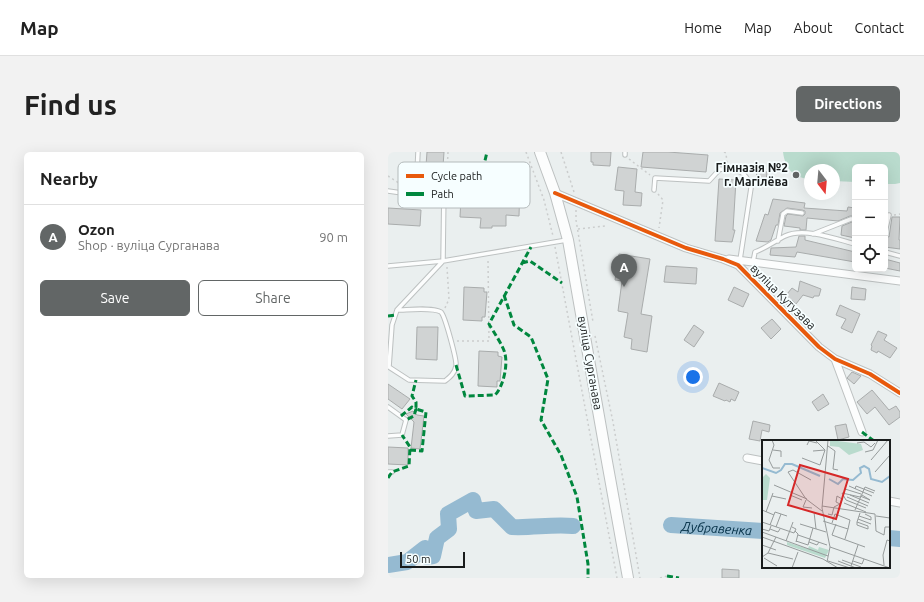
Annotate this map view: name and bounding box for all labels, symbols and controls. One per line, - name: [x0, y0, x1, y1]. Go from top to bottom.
- text: Map: [20, 17, 59, 39]
- text: Home: [684, 20, 722, 36]
- text: Map: [744, 20, 772, 36]
- text: About: [794, 20, 833, 36]
- text: Contact: [855, 20, 904, 36]
- button: Directions: [796, 86, 900, 122]
- text: Find us: [24, 89, 117, 120]
- place label: Гімназія №2 г. Магілёва: [716, 161, 788, 188]
- legend: [398, 162, 530, 208]
- north arrow: [804, 164, 840, 200]
- map controls: [852, 164, 888, 272]
- button: +: [852, 164, 888, 200]
- text: Nearby: [40, 169, 98, 188]
- text: Cycle path: [431, 170, 482, 182]
- marker: Гімназія №2 г. Магілёва: [791, 170, 801, 180]
- text: Path: [431, 188, 454, 200]
- button: −: [852, 200, 888, 236]
- text: Ozon: [78, 221, 115, 238]
- text: A: [48, 230, 58, 244]
- text: 90 m: [319, 230, 348, 244]
- button: locate: [852, 236, 888, 272]
- text: Shop · вуліца Сурганава: [78, 238, 220, 252]
- pin: A: [611, 254, 637, 287]
- street label: вуліца Кутузава: [748, 261, 819, 332]
- button: Save: [40, 280, 190, 316]
- button: Share: [198, 280, 348, 316]
- street label: вуліца Сурганава: [576, 315, 605, 411]
- your location: [683, 367, 703, 387]
- inset map: [762, 440, 890, 568]
- water label: Дубравенка: [679, 519, 753, 537]
- scale bar: [400, 550, 465, 569]
- text: 50 m: [406, 553, 430, 565]

